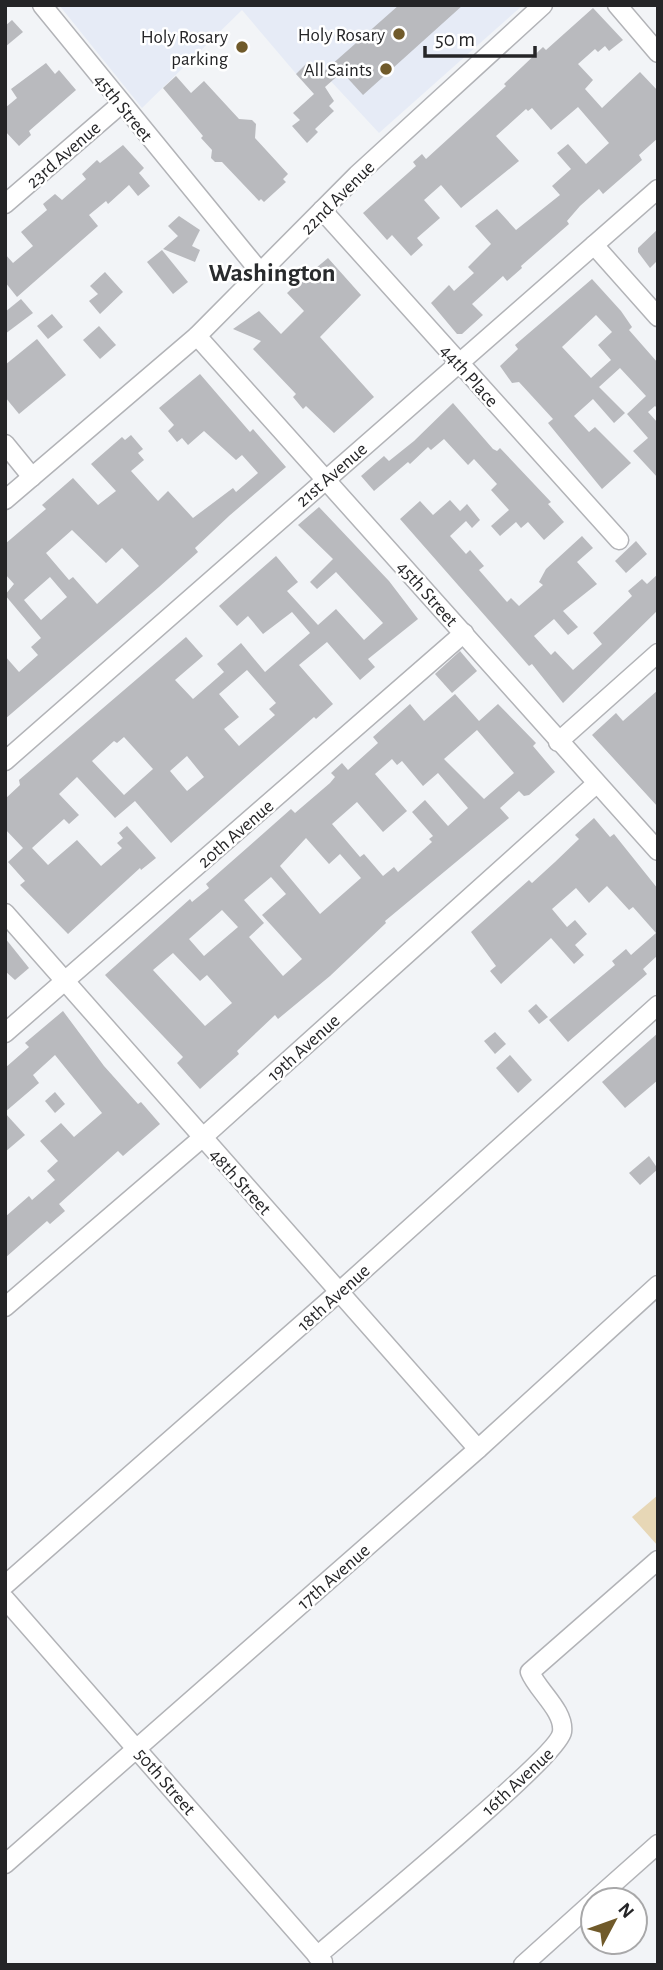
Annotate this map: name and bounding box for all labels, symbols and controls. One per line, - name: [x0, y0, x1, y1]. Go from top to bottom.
- scale bar: [425, 14, 535, 58]
- place label: Holy Rosary: [298, 26, 385, 45]
- marker: Holy Rosary: [391, 26, 407, 42]
- place label: Holy Rosary parking: [141, 28, 229, 69]
- text: 50 m: [435, 29, 475, 50]
- marker: Holy Rosary parking: [234, 39, 250, 55]
- place label: All Saints: [304, 61, 372, 80]
- marker: All Saints: [378, 61, 394, 77]
- street label: 45th Street: [90, 71, 156, 145]
- street label: 23rd Avenue: [23, 118, 105, 192]
- street label: 22nd Avenue: [298, 158, 379, 239]
- district label: Washington: [209, 260, 335, 286]
- street label: 44th Place: [436, 341, 502, 411]
- street label: 21st Avenue: [293, 439, 371, 511]
- street label: 45th Street: [393, 558, 461, 630]
- street label: 20th Avenue: [195, 796, 277, 872]
- street label: 19th Avenue: [264, 1011, 344, 1085]
- street label: 48th Street: [205, 1145, 274, 1219]
- street label: 18th Avenue: [294, 1261, 374, 1335]
- street label: 17th Avenue: [294, 1541, 374, 1613]
- street label: 16th Avenue: [479, 1744, 557, 1820]
- street label: 50th Street: [131, 1745, 199, 1819]
- north arrow: [579, 1886, 649, 1956]
- text: N: [614, 1900, 637, 1922]

